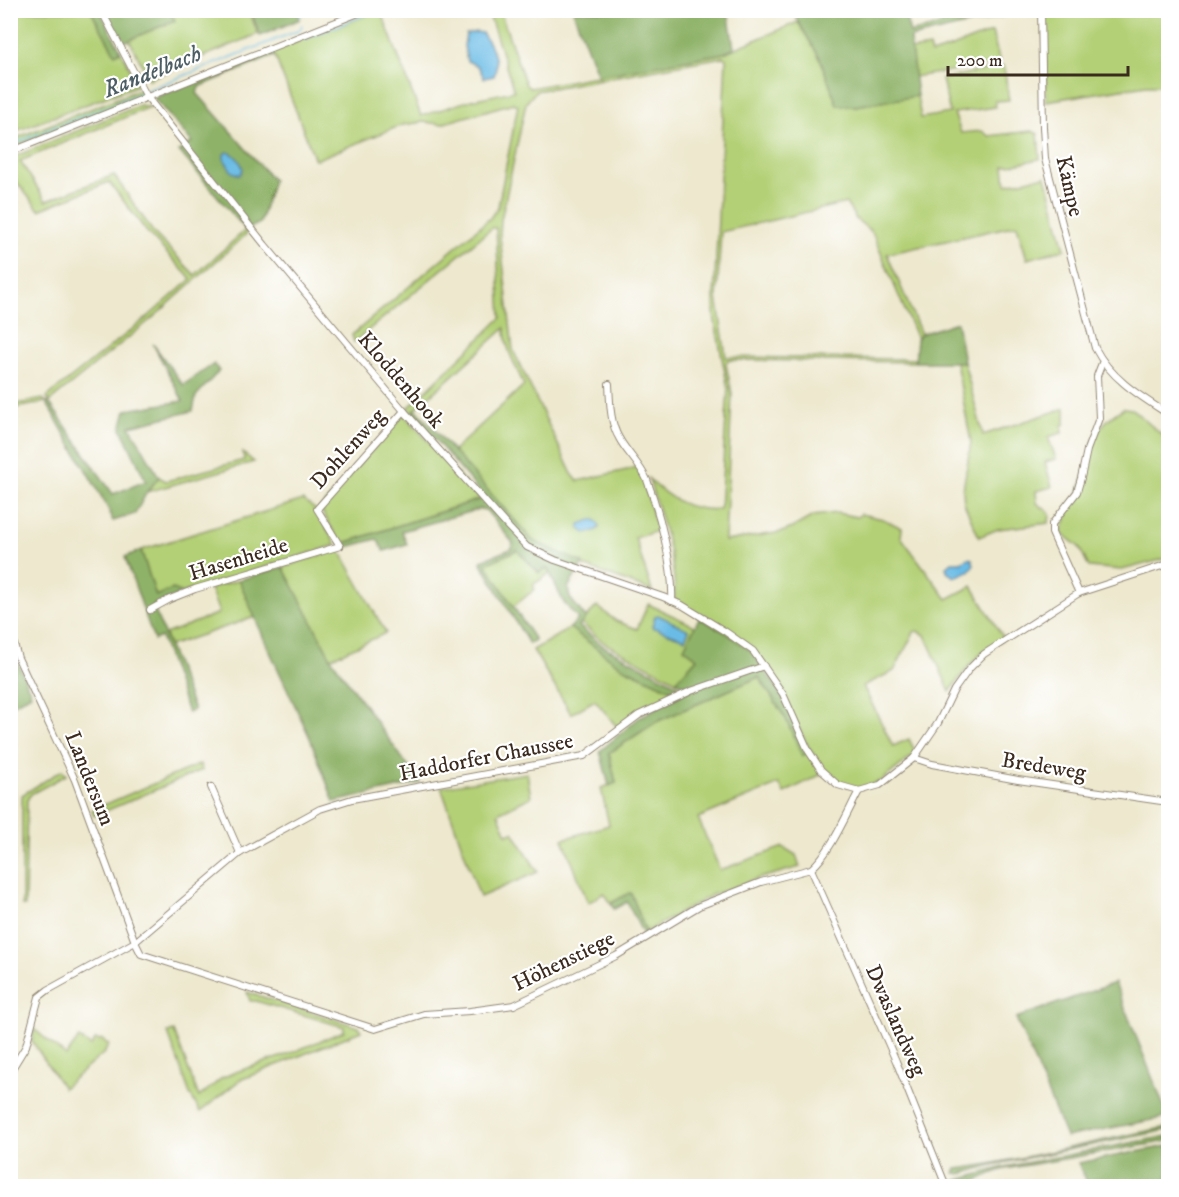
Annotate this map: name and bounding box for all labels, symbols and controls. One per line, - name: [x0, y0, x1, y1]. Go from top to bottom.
- water label: Randelbach: [98, 39, 206, 106]
- scale bar: [948, 39, 1128, 77]
- text: 200 m: [957, 50, 1003, 72]
- street label: Kämpe: [1049, 153, 1090, 219]
- street label: Kloddenhook: [352, 326, 450, 434]
- street label: Dohlenweg: [305, 403, 392, 495]
- street label: Hasenheide: [186, 532, 291, 587]
- street label: Landersum: [58, 727, 121, 830]
- street label: Haddorfer Chaussee: [397, 727, 576, 788]
- street label: Bredeweg: [1000, 746, 1088, 787]
- street label: Höhenstiege: [508, 925, 619, 998]
- street label: Dwaslandweg: [859, 961, 932, 1081]

